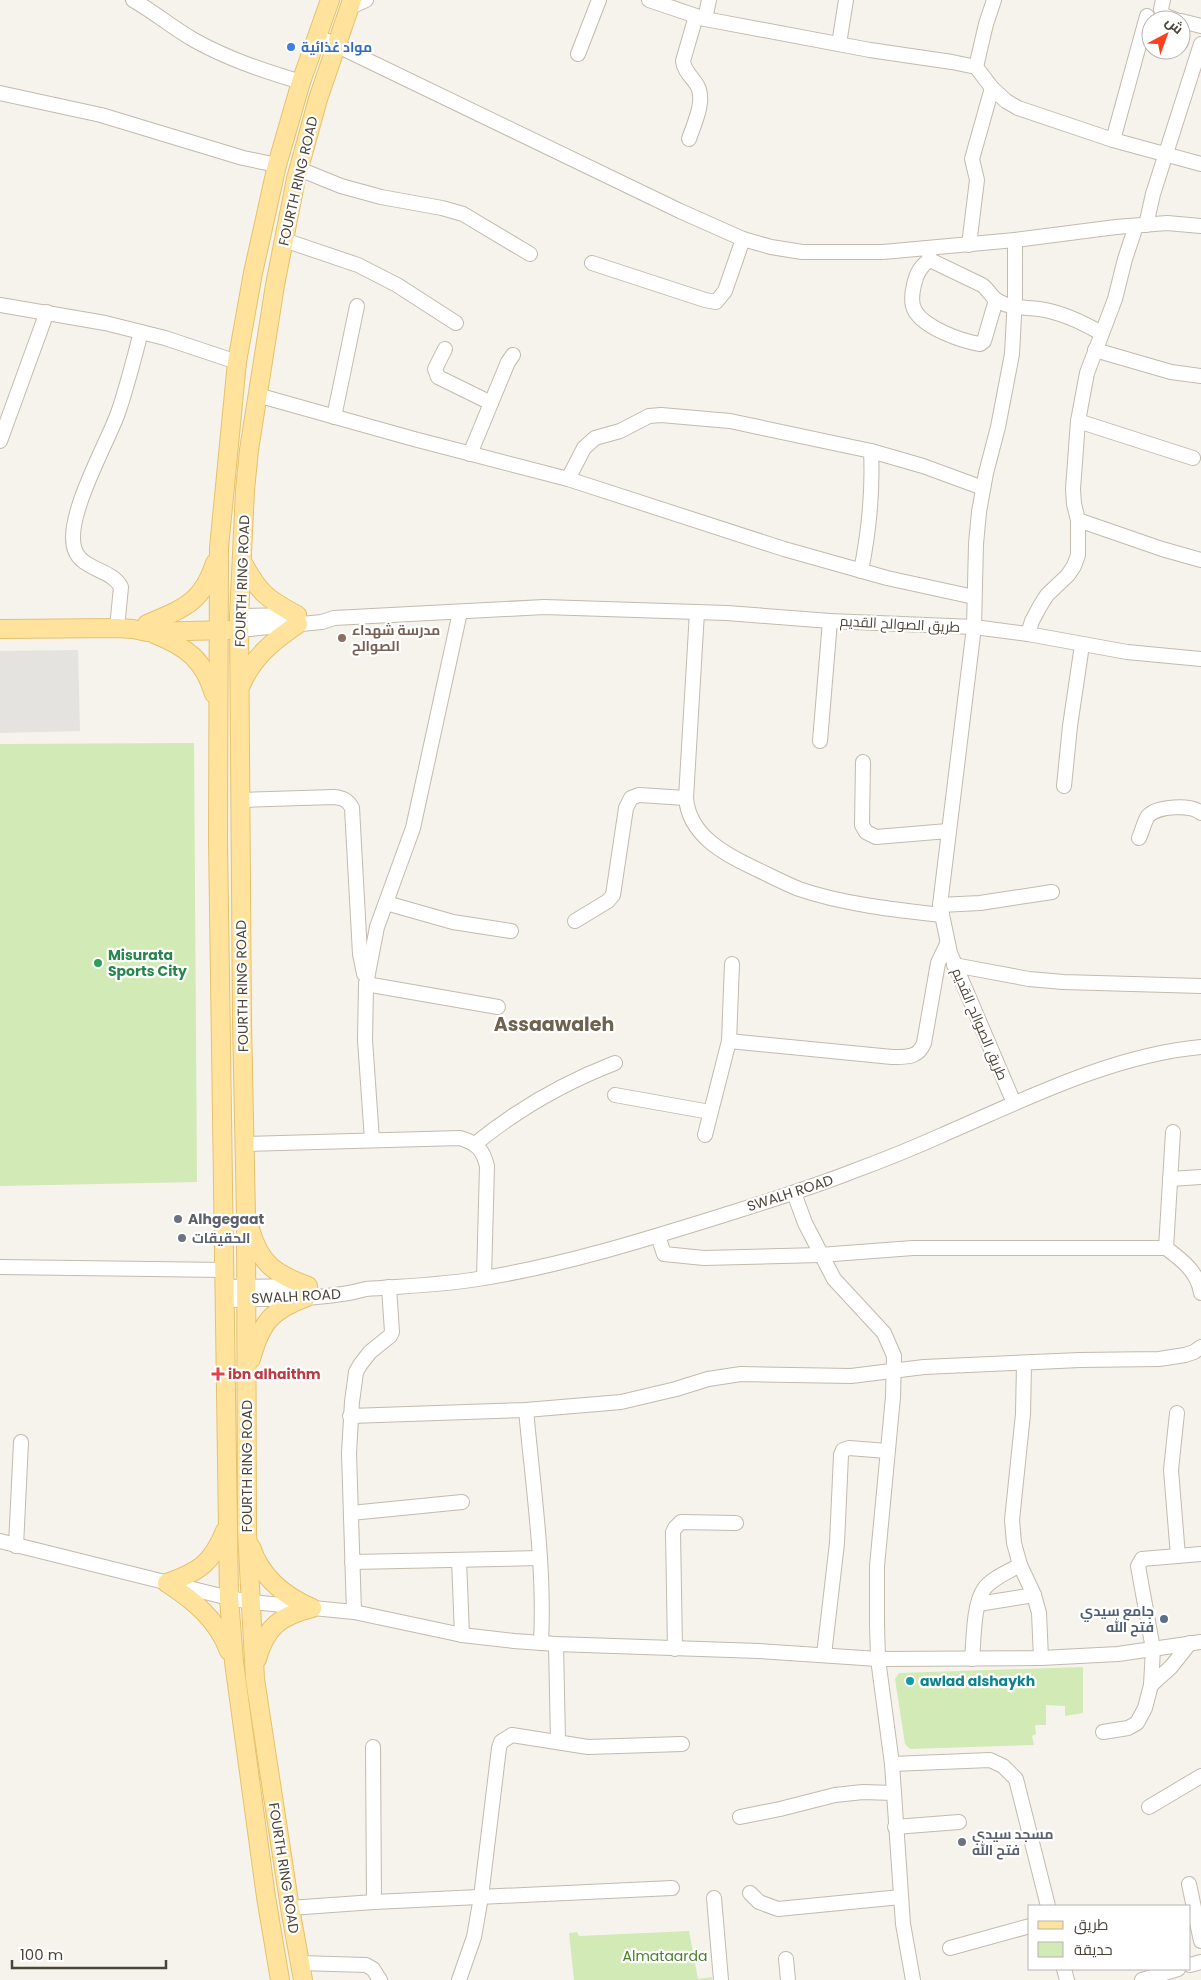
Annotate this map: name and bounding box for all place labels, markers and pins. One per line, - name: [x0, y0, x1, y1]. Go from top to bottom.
- place label: مواد غذائية: [301, 37, 372, 57]
- marker: مواد غذائية: [285, 41, 297, 53]
- place label: مدرسة شهداء الصوالح: [352, 620, 440, 656]
- marker: مدرسة شهداء الصوالح: [336, 632, 348, 644]
- place label: Misurata Sports City: [108, 945, 187, 981]
- marker: Misurata Sports City: [92, 957, 104, 969]
- place label: Alhgegaat: [188, 1209, 265, 1229]
- marker: Alhgegaat: [172, 1213, 184, 1225]
- place label: الحقيقات: [192, 1228, 250, 1248]
- marker: الحقيقات: [176, 1232, 188, 1244]
- place label: ibn alhaithm: [228, 1364, 321, 1384]
- marker: ibn alhaithm: [212, 1368, 224, 1380]
- place label: جامع سيدي فتح الله: [1080, 1601, 1154, 1637]
- marker: جامع سيدي فتح الله: [1158, 1613, 1170, 1625]
- place label: awlad alshaykh: [920, 1671, 1035, 1691]
- marker: awlad alshaykh: [904, 1675, 916, 1687]
- place label: مسجد سيدي فتح الله: [972, 1824, 1053, 1860]
- marker: مسجد سيدي فتح الله: [956, 1836, 968, 1848]

